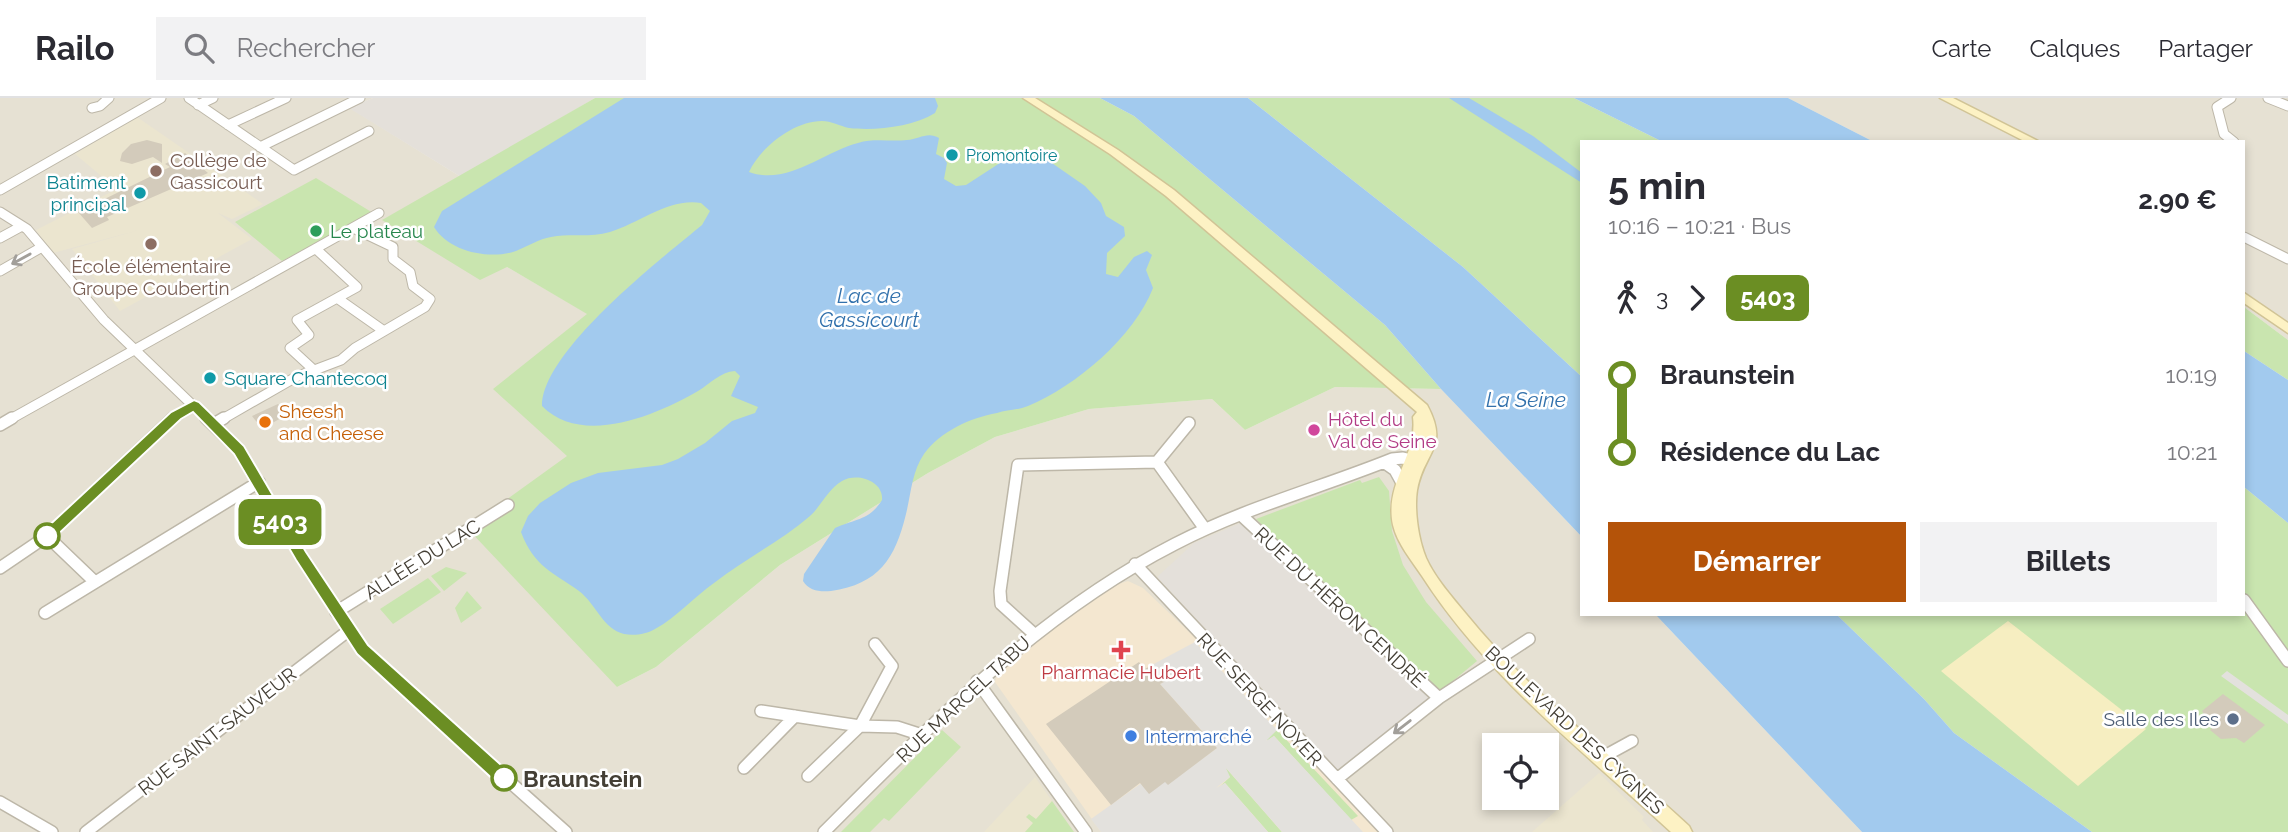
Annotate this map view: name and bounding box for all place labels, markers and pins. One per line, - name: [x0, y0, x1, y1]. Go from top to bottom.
- place label: Promontoire: [966, 146, 1057, 165]
- marker: Promontoire: [944, 147, 960, 163]
- place label: Collège de Gassicourt: [170, 149, 267, 193]
- marker: Collège de Gassicourt: [148, 163, 164, 179]
- place label: Batiment principal: [47, 171, 127, 215]
- marker: Batiment principal: [132, 185, 148, 201]
- place label: Le plateau: [330, 220, 423, 242]
- marker: Le plateau: [308, 223, 324, 239]
- marker: École élémentaire Groupe Coubertin: [143, 236, 159, 252]
- place label: École élémentaire Groupe Coubertin: [71, 255, 231, 299]
- place label: Square Chantecoq: [224, 367, 387, 389]
- marker: Square Chantecoq: [202, 370, 218, 386]
- place label: Sheesh and Cheese: [279, 400, 384, 444]
- place label: Hôtel du Val de Seine: [1328, 408, 1437, 452]
- marker: Sheesh and Cheese: [257, 414, 273, 430]
- marker: Hôtel du Val de Seine: [1306, 422, 1322, 438]
- unlabelled marker: [34, 523, 60, 549]
- marker: Pharmacie Hubert: [1113, 642, 1129, 658]
- place label: Pharmacie Hubert: [1041, 661, 1201, 683]
- place label: Salle des Iles: [2104, 708, 2219, 730]
- marker: Salle des Iles: [2225, 711, 2241, 727]
- place label: Intermarché: [1145, 725, 1252, 747]
- marker: Intermarché: [1123, 728, 1139, 744]
- marker: Braunstein: [491, 765, 517, 791]
- place label: Braunstein: [523, 765, 642, 792]

